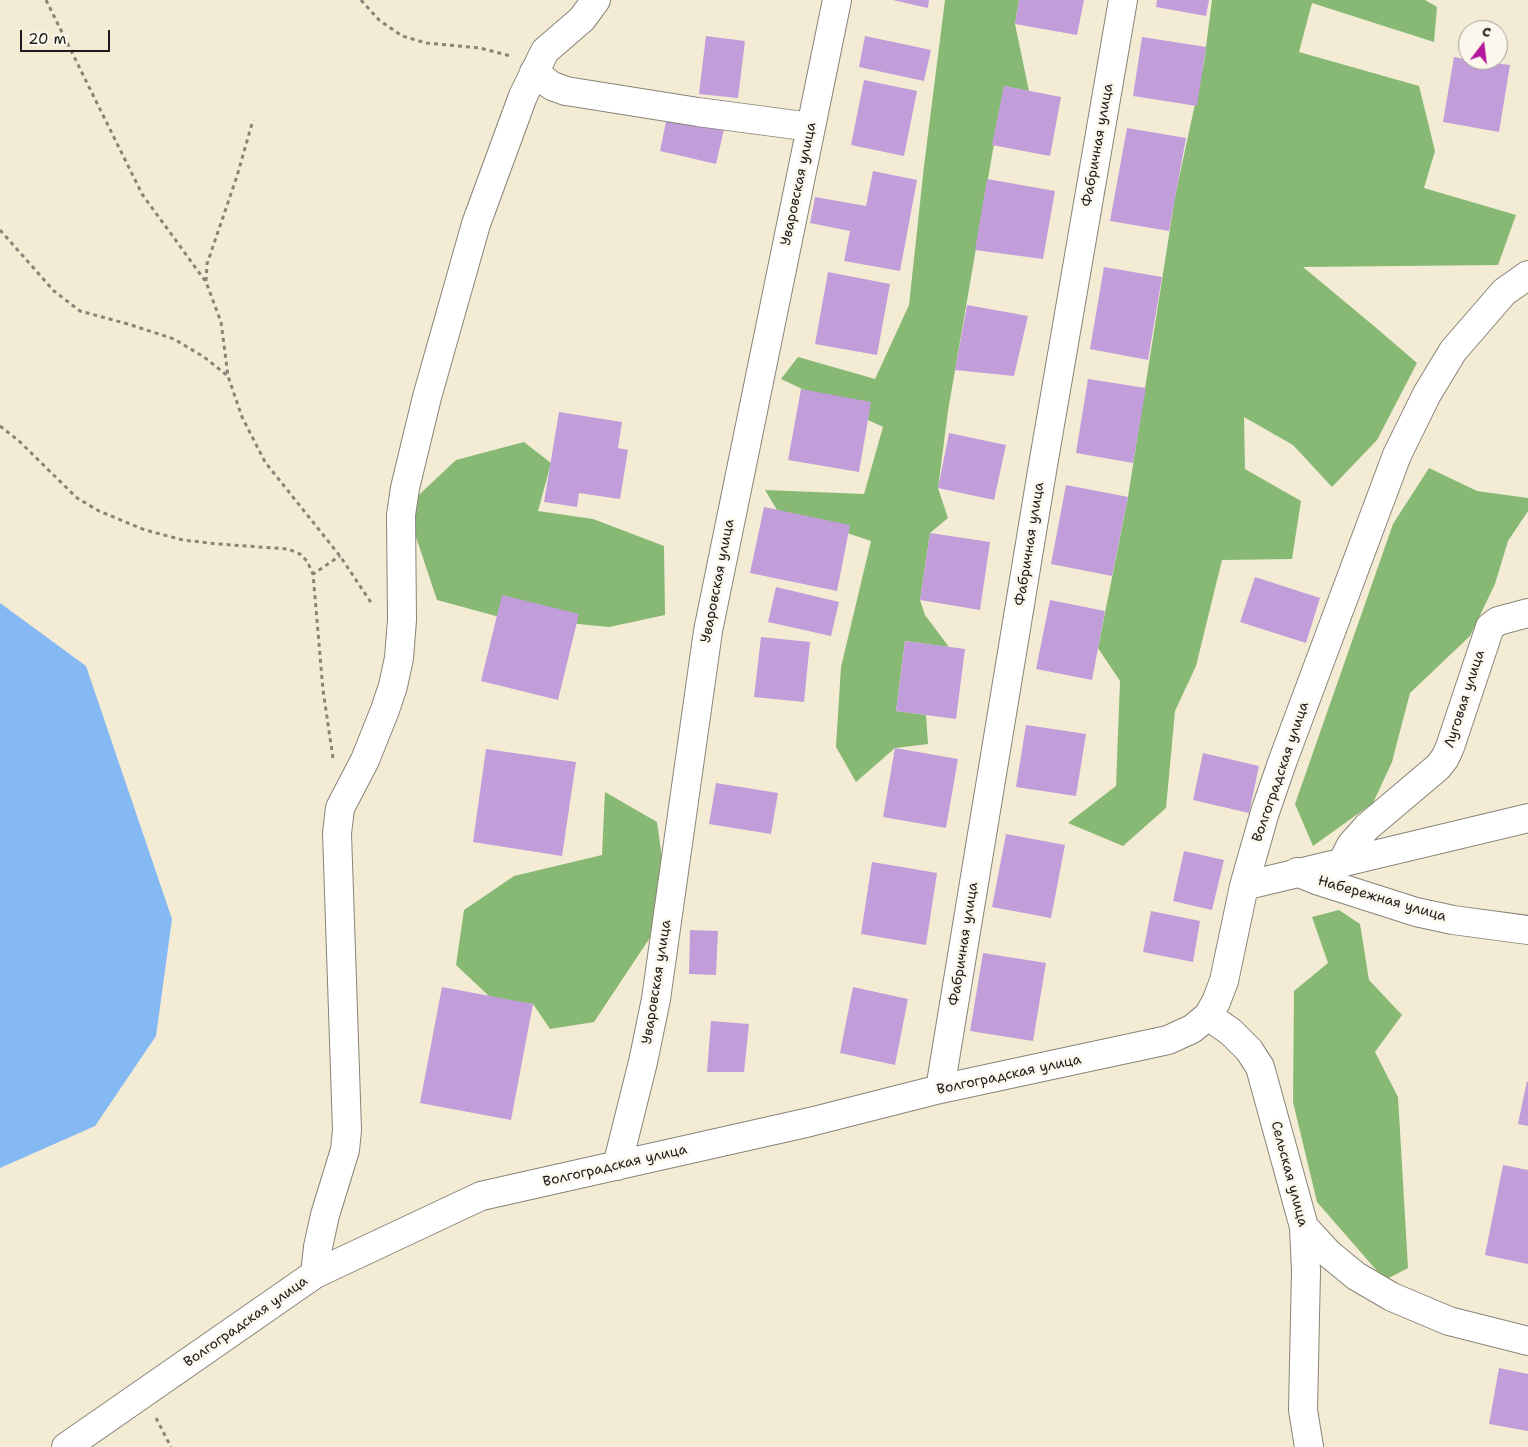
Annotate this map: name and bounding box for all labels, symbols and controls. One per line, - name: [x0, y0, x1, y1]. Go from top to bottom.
- scale bar: [22, 20, 112, 52]
- north arrow: [1458, 20, 1508, 70]
- text: С: [1480, 22, 1493, 41]
- text: 20 m: [28, 29, 67, 49]
- street label: Фабричная улица: [1079, 82, 1117, 208]
- street label: Уваровская улица: [778, 121, 820, 247]
- street label: Фабричная улица: [1012, 481, 1048, 607]
- street label: Уваровская улица: [698, 518, 738, 644]
- street label: Луговая улица: [1441, 648, 1489, 750]
- street label: Волгоградская улица: [1249, 700, 1313, 844]
- street label: Набережная улица: [1316, 873, 1448, 925]
- street label: Фабричная улица: [946, 881, 982, 1007]
- street label: Уваровская улица: [639, 919, 675, 1045]
- street label: Волгоградская улица: [935, 1051, 1083, 1099]
- street label: Сельская улица: [1267, 1119, 1311, 1229]
- street label: Волгоградская улица: [541, 1141, 689, 1191]
- street label: Волгоградская улица: [181, 1273, 311, 1371]

